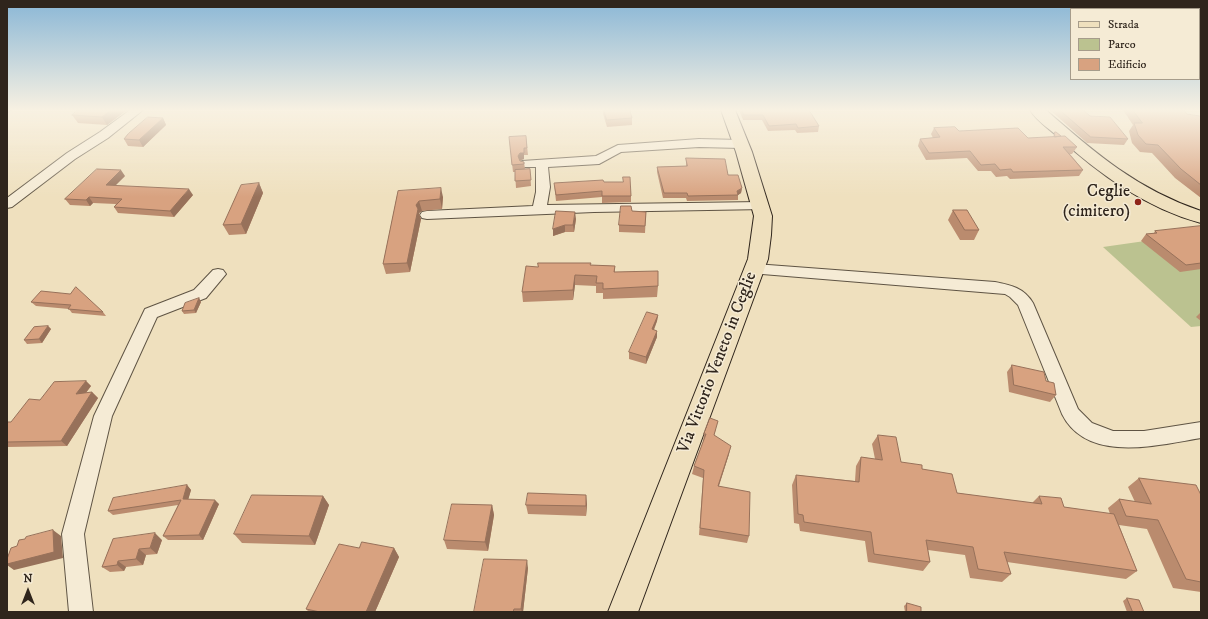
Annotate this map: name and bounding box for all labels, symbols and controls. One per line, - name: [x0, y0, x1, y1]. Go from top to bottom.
- legend: [1070, 8, 1200, 80]
- text: Strada: [1108, 17, 1139, 32]
- text: Parco: [1108, 37, 1136, 52]
- text: Edificio: [1108, 57, 1146, 72]
- place label: Ceglie (cimitero): [1063, 182, 1130, 222]
- marker: Ceglie (cimitero): [1133, 197, 1143, 207]
- street label: Via Vittorio Veneto in Ceglie: [674, 269, 762, 457]
- north arrow: [8, 571, 48, 611]
- text: N: [23, 572, 33, 586]

